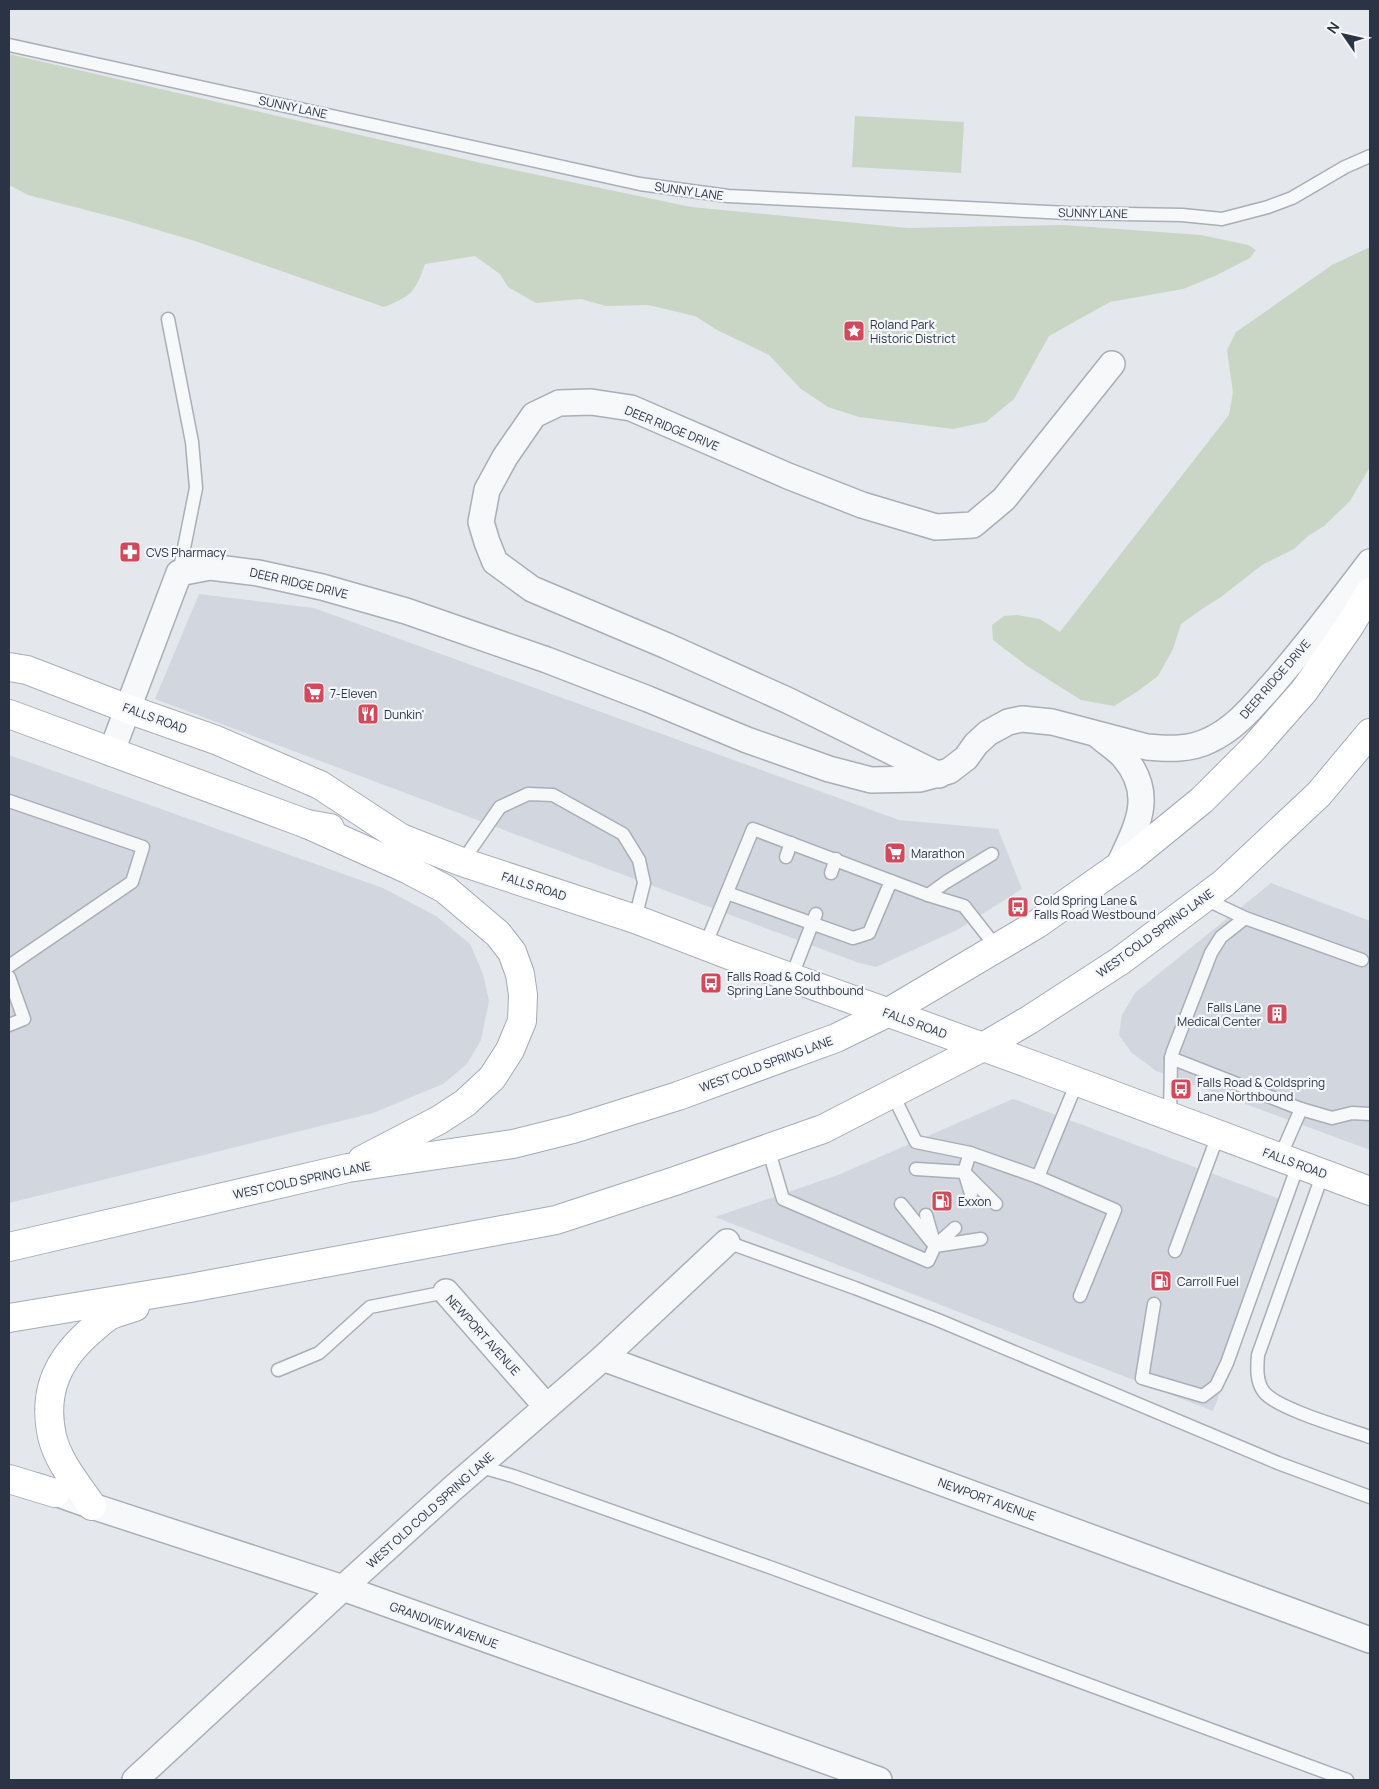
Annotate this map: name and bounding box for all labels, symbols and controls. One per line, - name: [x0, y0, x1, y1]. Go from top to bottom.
- north arrow: [1319, 10, 1369, 60]
- text: N: [1322, 18, 1343, 37]
- street label: SUNNY LANE: [257, 91, 329, 123]
- street label: SUNNY LANE: [653, 178, 725, 204]
- street label: SUNNY LANE: [1058, 204, 1128, 222]
- place label: Roland Park Historic District: [870, 316, 956, 347]
- place icon: Roland Park Historic District: [842, 319, 866, 343]
- street label: DEER RIDGE DRIVE: [622, 401, 722, 455]
- pharmacy icon: CVS Pharmacy: [118, 540, 142, 564]
- place label: CVS Pharmacy: [146, 544, 227, 561]
- street label: DEER RIDGE DRIVE: [248, 563, 350, 603]
- street label: DEER RIDGE DRIVE: [1236, 635, 1314, 722]
- supermarket icon: 7-Eleven: [302, 681, 326, 705]
- place label: 7-Eleven: [330, 685, 377, 702]
- street label: FALLS ROAD: [120, 699, 190, 737]
- restaurant icon: Dunkin': [356, 702, 380, 726]
- place label: Dunkin': [384, 706, 424, 723]
- supermarket icon: Marathon: [883, 841, 907, 865]
- place label: Marathon: [911, 845, 965, 862]
- street label: FALLS ROAD: [499, 868, 569, 904]
- street label: WEST COLD SPRING LANE: [1093, 885, 1217, 981]
- place label: Cold Spring Lane & Falls Road Westbound: [1034, 892, 1156, 923]
- bus stop icon: Cold Spring Lane & Falls Road Westbound: [1006, 895, 1030, 919]
- place label: Falls Road & Cold Spring Lane Southbound: [727, 968, 864, 999]
- bus stop icon: Falls Road & Cold Spring Lane Southbound: [699, 971, 723, 995]
- place label: Falls Lane Medical Center: [1177, 999, 1262, 1030]
- building icon: Falls Lane Medical Center: [1265, 1002, 1289, 1026]
- street label: FALLS ROAD: [880, 1004, 950, 1042]
- street label: WEST COLD SPRING LANE: [697, 1032, 835, 1096]
- place label: Falls Road & Coldspring Lane Northbound: [1197, 1074, 1325, 1105]
- bus stop icon: Falls Road & Coldspring Lane Northbound: [1169, 1077, 1193, 1101]
- street label: FALLS ROAD: [1260, 1144, 1330, 1182]
- street label: WEST COLD SPRING LANE: [231, 1157, 373, 1203]
- fuel station icon: Exxon: [930, 1189, 954, 1213]
- place label: Exxon: [958, 1193, 991, 1210]
- fuel station icon: Carroll Fuel: [1149, 1269, 1173, 1293]
- place label: Carroll Fuel: [1177, 1273, 1239, 1290]
- street label: NEWPORT AVENUE: [442, 1291, 524, 1379]
- street label: WEST OLD COLD SPRING LANE: [363, 1448, 498, 1572]
- street label: NEWPORT AVENUE: [936, 1473, 1039, 1525]
- street label: GRANDVIEW AVENUE: [387, 1597, 501, 1653]

